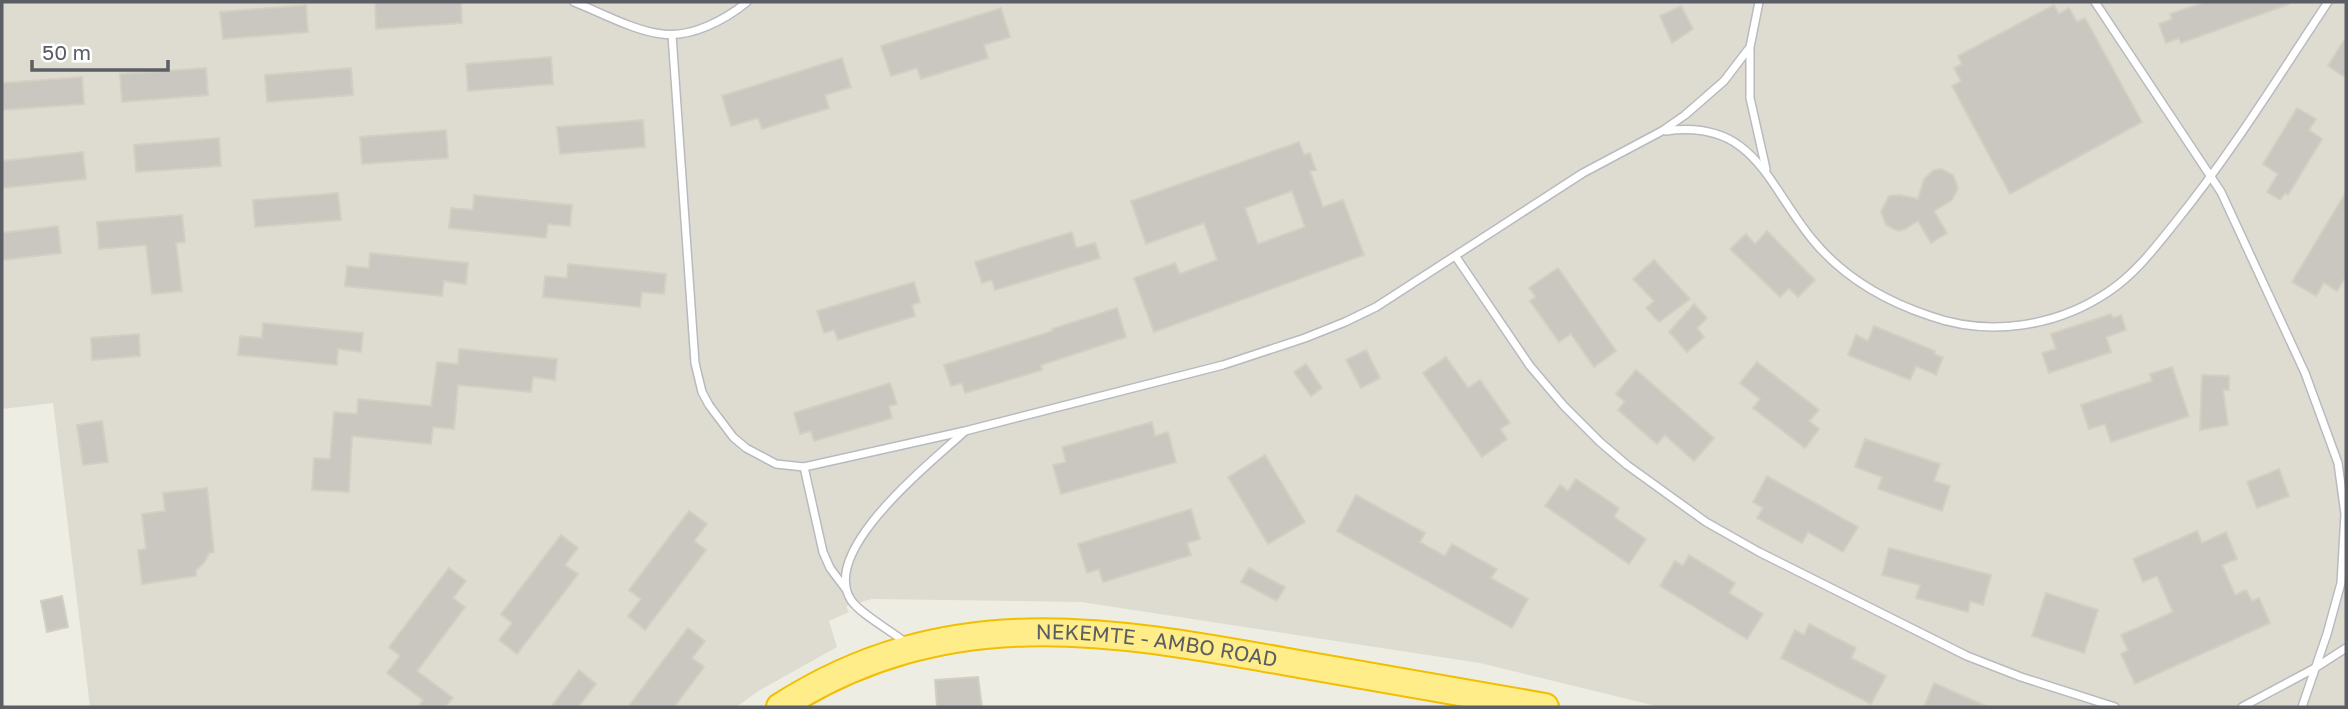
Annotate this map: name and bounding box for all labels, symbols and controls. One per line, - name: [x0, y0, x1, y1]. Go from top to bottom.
- scale bar: [32, 28, 168, 72]
- text: 50 m: [42, 39, 91, 65]
- street label: NEKEMTE - AMBO ROAD: [1036, 618, 1280, 672]

